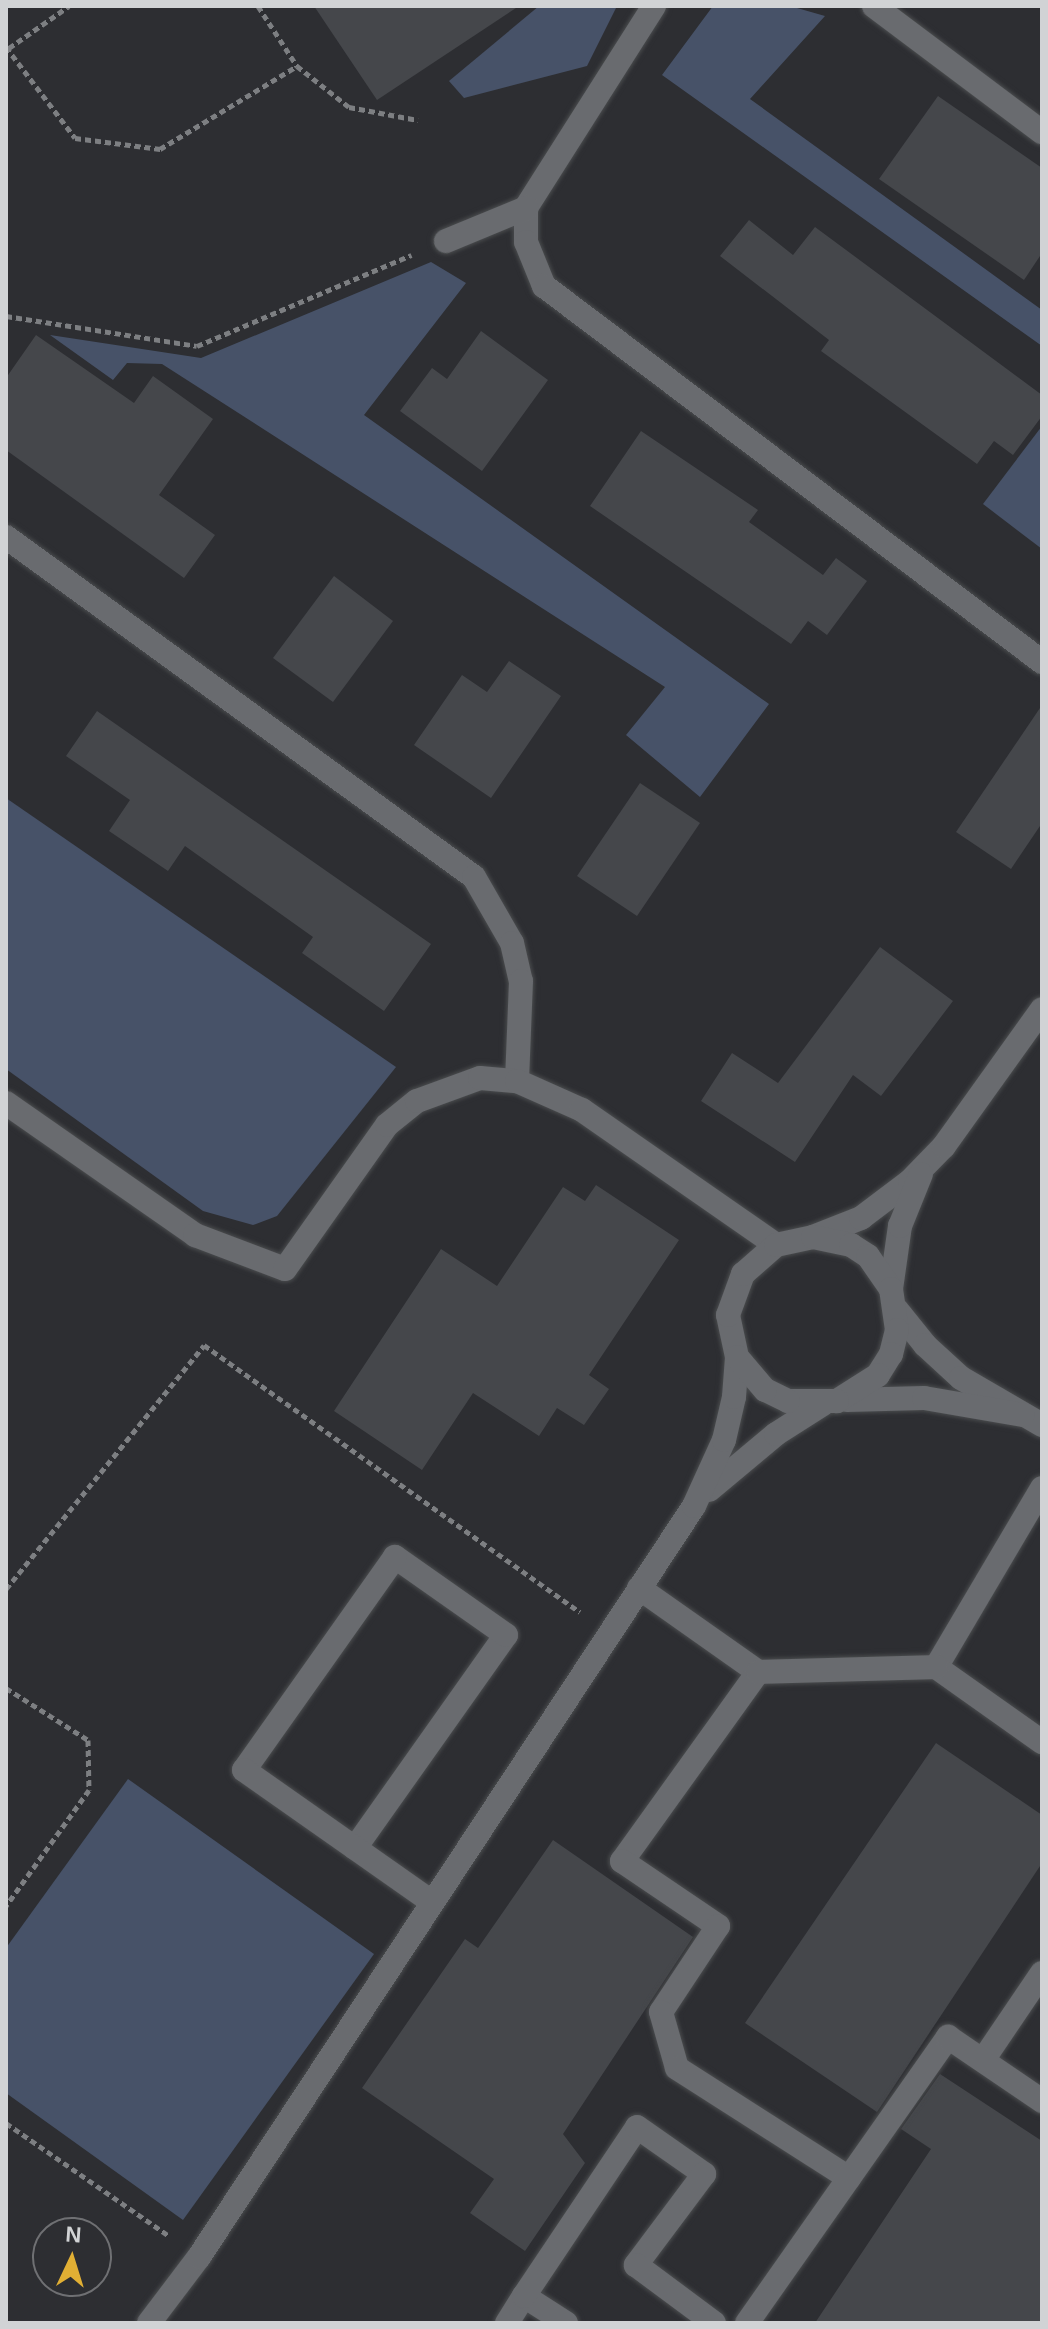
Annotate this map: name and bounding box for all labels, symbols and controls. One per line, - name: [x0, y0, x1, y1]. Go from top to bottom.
- north arrow: [32, 2217, 112, 2297]
- text: N: [65, 2222, 82, 2248]

